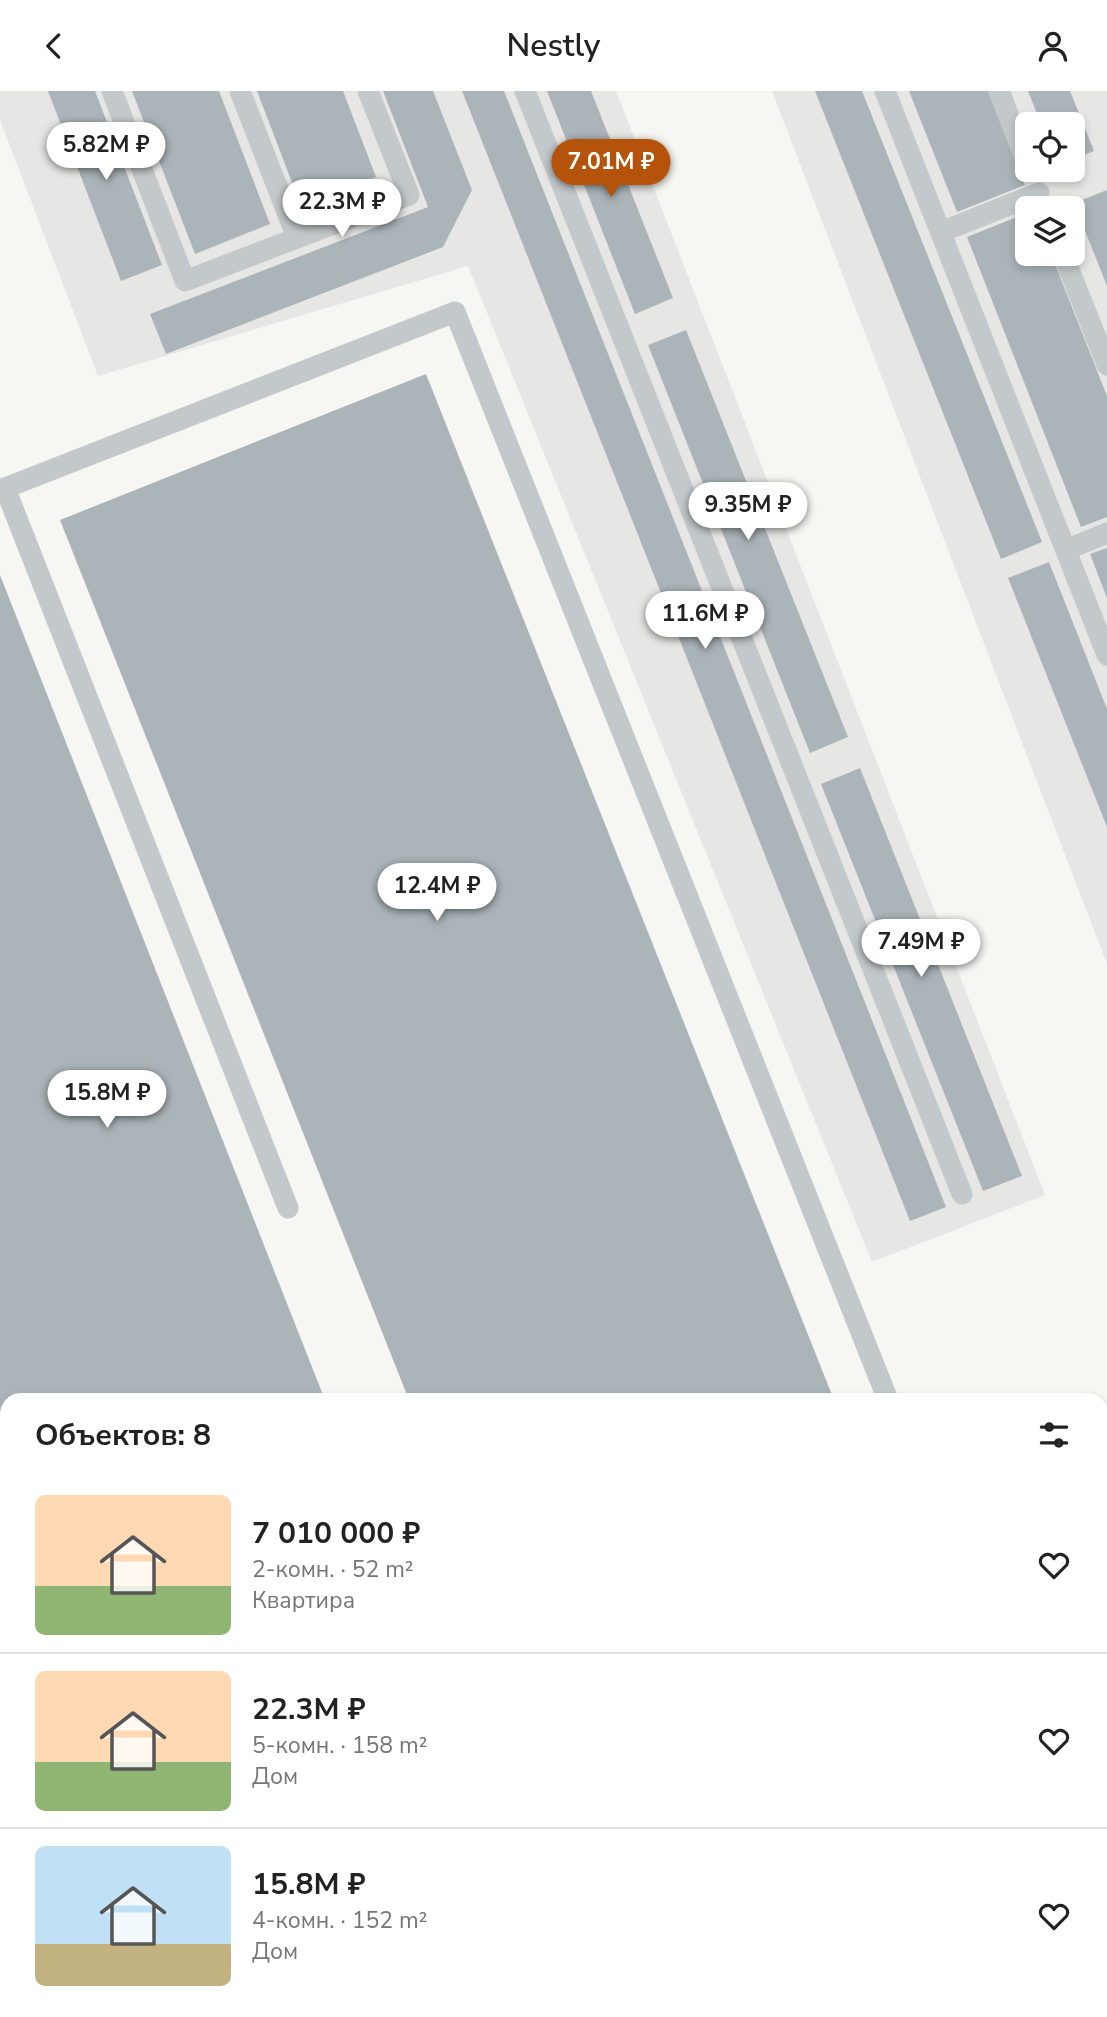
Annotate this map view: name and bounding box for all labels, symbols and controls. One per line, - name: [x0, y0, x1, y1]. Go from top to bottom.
- text: Nestly: [506, 24, 601, 67]
- icon: back: [35, 27, 73, 65]
- icon: person: [1034, 27, 1072, 65]
- map controls: [1015, 112, 1085, 266]
- button: locate: [1015, 112, 1085, 182]
- pin: 5.82M ₽: [41, 123, 171, 182]
- text: 5.82M ₽: [62, 129, 150, 160]
- pin: 7.01M ₽: [546, 139, 676, 199]
- text: 7.01M ₽: [567, 146, 655, 177]
- pin: 22.3M ₽: [277, 179, 407, 239]
- text: 22.3M ₽: [298, 186, 386, 217]
- button: layers: [1015, 196, 1085, 266]
- pin: 9.35M ₽: [683, 483, 813, 542]
- text: 9.35M ₽: [704, 489, 792, 520]
- pin: 11.6M ₽: [640, 591, 770, 651]
- text: 11.6M ₽: [661, 598, 749, 629]
- pin: 12.4M ₽: [372, 863, 502, 923]
- text: 12.4M ₽: [393, 870, 481, 901]
- pin: 7.49M ₽: [856, 919, 986, 979]
- text: 7.49M ₽: [877, 926, 965, 957]
- pin: 15.8M ₽: [42, 1070, 172, 1130]
- text: 15.8M ₽: [63, 1077, 151, 1108]
- text: Объектов: 8: [35, 1415, 211, 1456]
- icon: filters: [1035, 1416, 1073, 1454]
- text: 7 010 000 ₽: [252, 1513, 420, 1554]
- icon: home: [91, 1523, 175, 1607]
- icon: heart: [1035, 1546, 1073, 1584]
- text: 2-комн. · 52 m²: [252, 1554, 414, 1585]
- text: Квартира: [252, 1585, 355, 1616]
- text: 22.3M ₽: [252, 1689, 366, 1730]
- icon: home: [91, 1699, 175, 1783]
- icon: heart: [1035, 1722, 1073, 1760]
- text: 5-комн. · 158 m²: [252, 1730, 427, 1761]
- text: Дом: [252, 1761, 298, 1792]
- text: 15.8M ₽: [252, 1864, 366, 1905]
- icon: home: [91, 1874, 175, 1958]
- icon: heart: [1035, 1897, 1073, 1935]
- text: 4-комн. · 152 m²: [252, 1905, 427, 1936]
- text: Дом: [252, 1936, 298, 1967]

